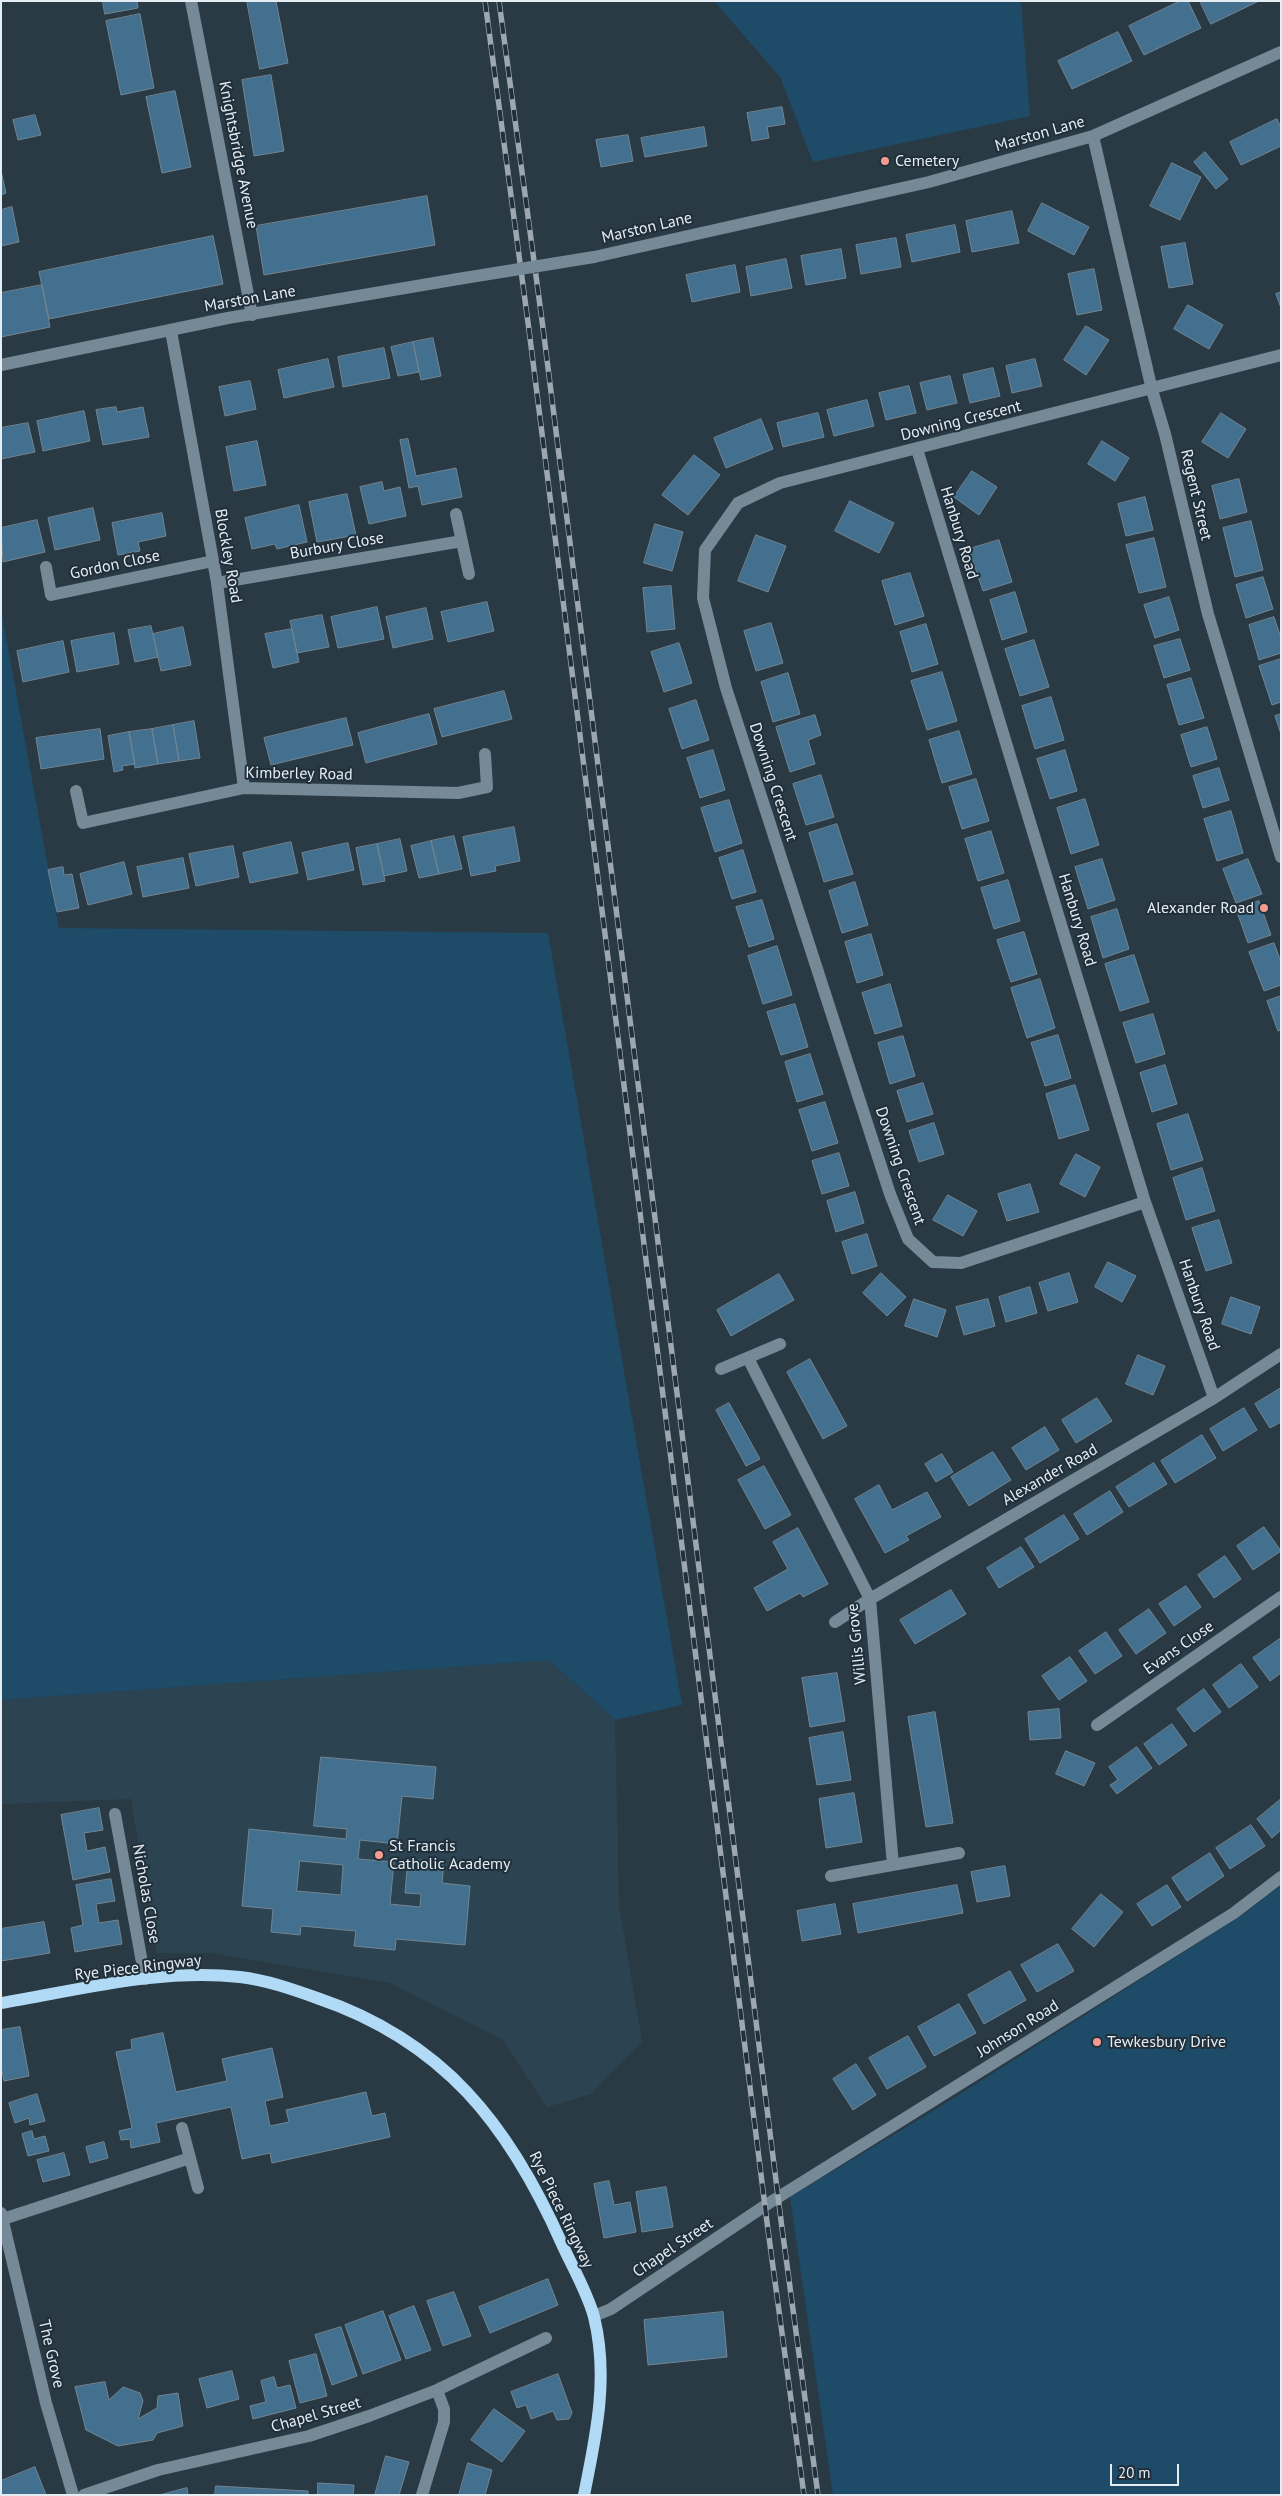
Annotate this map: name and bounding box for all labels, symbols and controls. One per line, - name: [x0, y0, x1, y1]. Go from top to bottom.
- street label: Knightsbridge Avenue: [214, 80, 262, 230]
- street label: Marston Lane: [993, 112, 1087, 156]
- place label: Cemetery: [895, 151, 959, 171]
- marker: Cemetery: [879, 155, 891, 167]
- street label: Marston Lane: [600, 208, 694, 248]
- street label: Marston Lane: [203, 282, 297, 316]
- street label: Downing Crescent: [899, 397, 1023, 445]
- street label: Regent Street: [1176, 448, 1216, 542]
- street label: Hanbury Road: [936, 484, 982, 582]
- street label: Blockley Road: [210, 507, 246, 605]
- street label: Burbury Close: [289, 528, 385, 564]
- street label: Gordon Close: [68, 546, 162, 584]
- street label: Downing Crescent: [745, 720, 801, 844]
- street label: Kimberley Road: [245, 763, 353, 785]
- street label: Hanbury Road: [1054, 871, 1100, 969]
- place label: Alexander Road: [1147, 898, 1254, 918]
- marker: Alexander Road: [1258, 902, 1270, 914]
- street label: Downing Crescent: [871, 1104, 929, 1228]
- street label: Hanbury Road: [1174, 1257, 1224, 1353]
- street label: Alexander Road: [999, 1440, 1101, 1510]
- street label: Willis Grove: [843, 1602, 871, 1686]
- street label: Evans Close: [1140, 1617, 1218, 1679]
- place label: St Francis Catholic Academy: [389, 1836, 510, 1874]
- street label: Nicholas Close: [128, 1843, 164, 1945]
- marker: St Francis Catholic Academy: [373, 1849, 385, 1861]
- street label: Rye Piece Ringway: [74, 1951, 202, 1985]
- street label: Johnson Road: [974, 1996, 1062, 2062]
- place label: Tewkesbury Drive: [1107, 2032, 1226, 2052]
- marker: Tewkesbury Drive: [1091, 2036, 1103, 2048]
- street label: Rye Piece Ringway: [524, 2149, 598, 2271]
- street label: Chapel Street: [629, 2214, 717, 2282]
- street label: The Grove: [34, 2318, 68, 2390]
- street label: Chapel Street: [269, 2393, 363, 2437]
- scale bar: [1112, 2454, 1181, 2486]
- text: 20 m: [1118, 2463, 1151, 2482]

